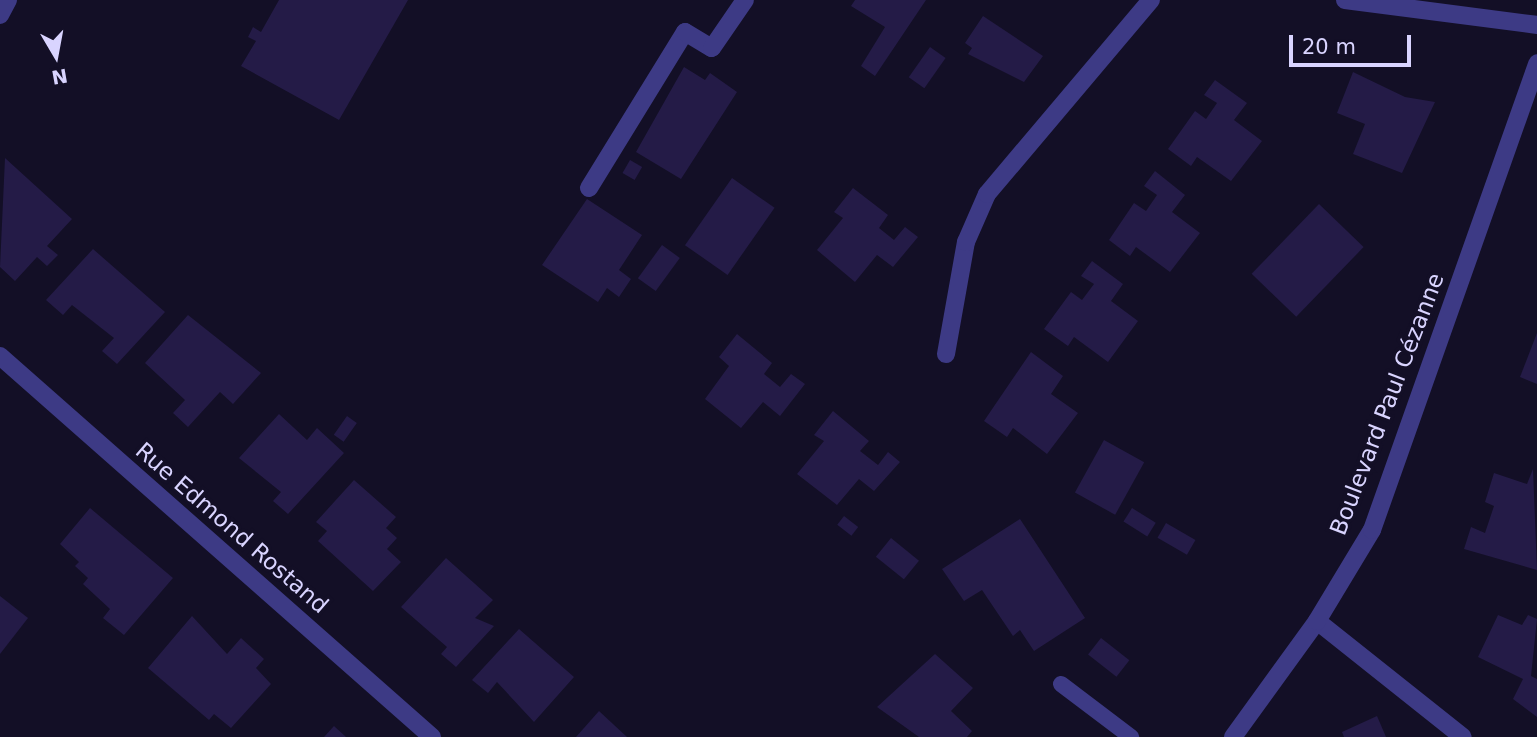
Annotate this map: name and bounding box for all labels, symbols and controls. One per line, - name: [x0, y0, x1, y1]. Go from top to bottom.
- north arrow: [21, 21, 91, 91]
- scale bar: [1292, 21, 1414, 65]
- text: 20 m: [1302, 35, 1356, 59]
- text: N: [50, 64, 69, 89]
- street label: Boulevard Paul Cézanne: [1324, 269, 1450, 539]
- street label: Rue Edmond Rostand: [130, 437, 334, 619]

